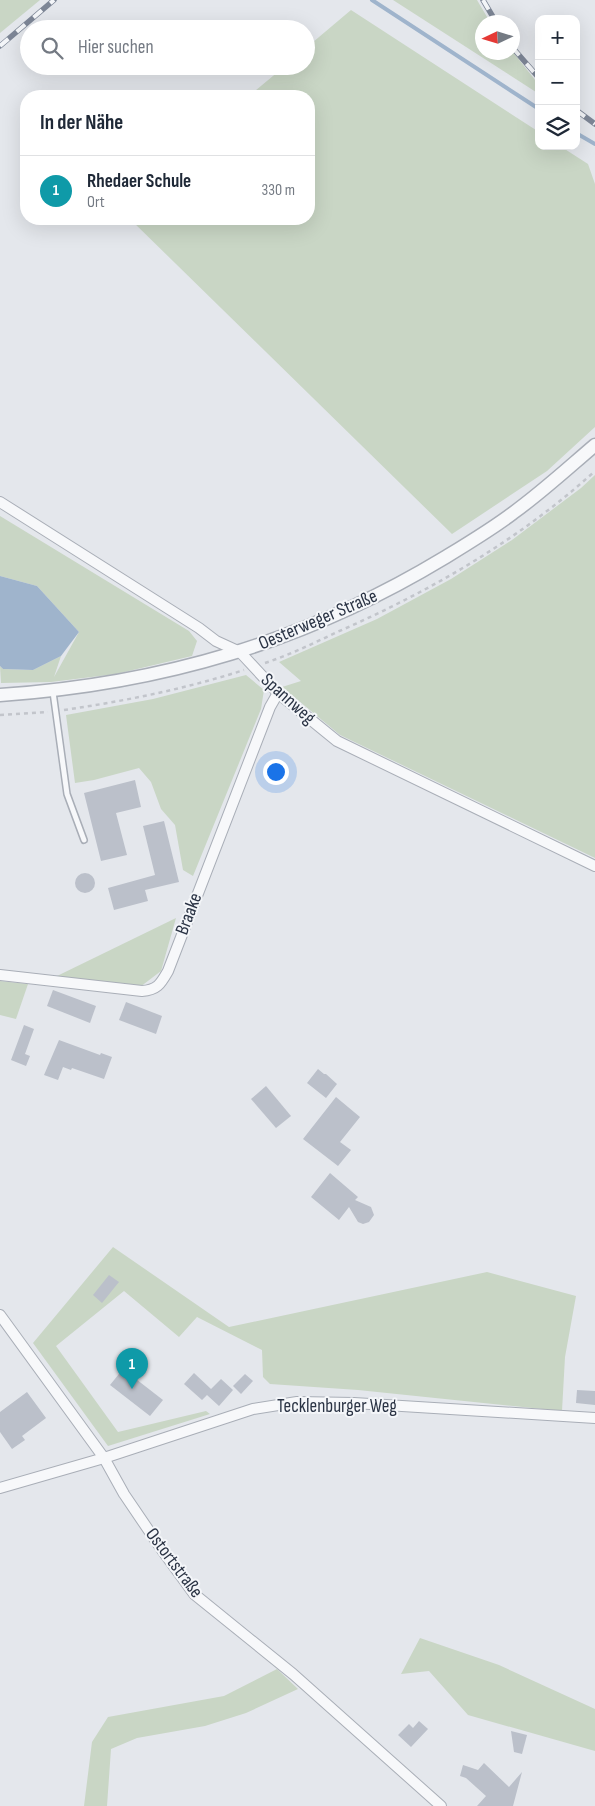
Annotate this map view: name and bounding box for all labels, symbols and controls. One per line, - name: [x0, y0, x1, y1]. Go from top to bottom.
- north arrow: [475, 15, 520, 60]
- map controls: [535, 15, 580, 150]
- button: +: [535, 15, 580, 60]
- search box: [20, 20, 315, 75]
- icon: search: [38, 34, 66, 62]
- text: Hier suchen: [78, 36, 154, 59]
- button: −: [535, 60, 580, 105]
- button: layers: [535, 105, 580, 150]
- text: In der Nähe: [40, 110, 123, 135]
- text: Rhedaer Schule: [87, 170, 191, 193]
- text: 1: [53, 181, 59, 200]
- text: 330 m: [262, 181, 295, 200]
- text: Ort: [87, 193, 105, 212]
- street label: Oesterweger Straße: [255, 585, 381, 655]
- street label: Spannweg: [256, 669, 320, 730]
- your location: [263, 759, 289, 785]
- street label: Braake: [171, 890, 207, 938]
- pin: 1: [116, 1348, 148, 1389]
- street label: Tecklenburger Weg: [277, 1395, 397, 1418]
- street label: Ostortstraße: [140, 1523, 208, 1603]

